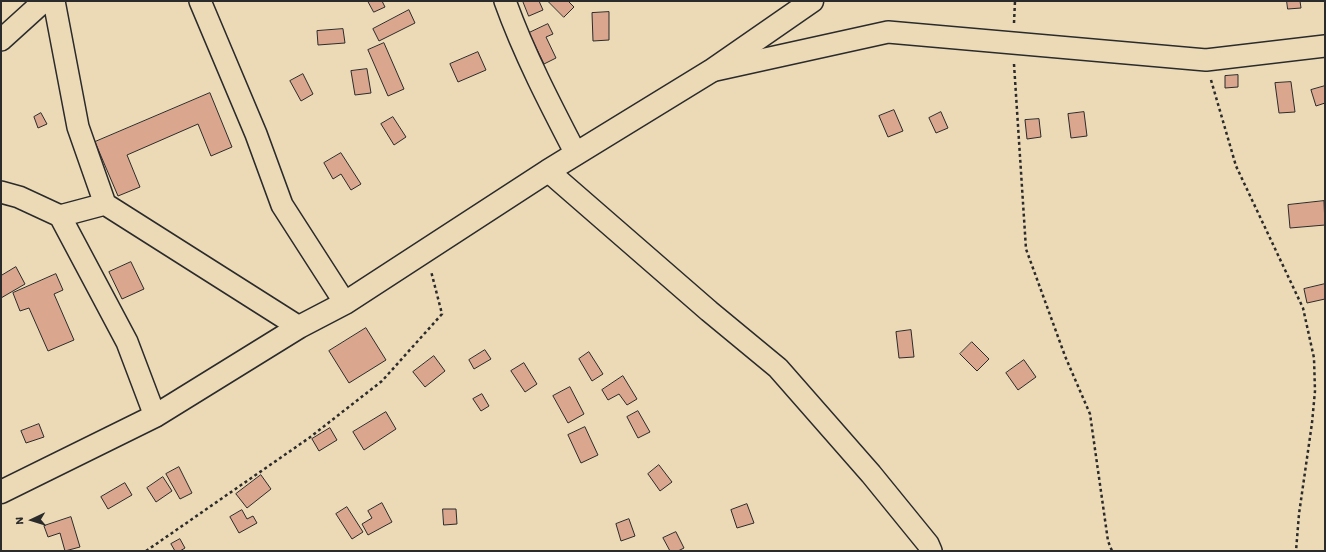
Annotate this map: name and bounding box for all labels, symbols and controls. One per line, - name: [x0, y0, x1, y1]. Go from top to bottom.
- north arrow: [12, 500, 52, 540]
- text: N: [13, 517, 26, 525]

